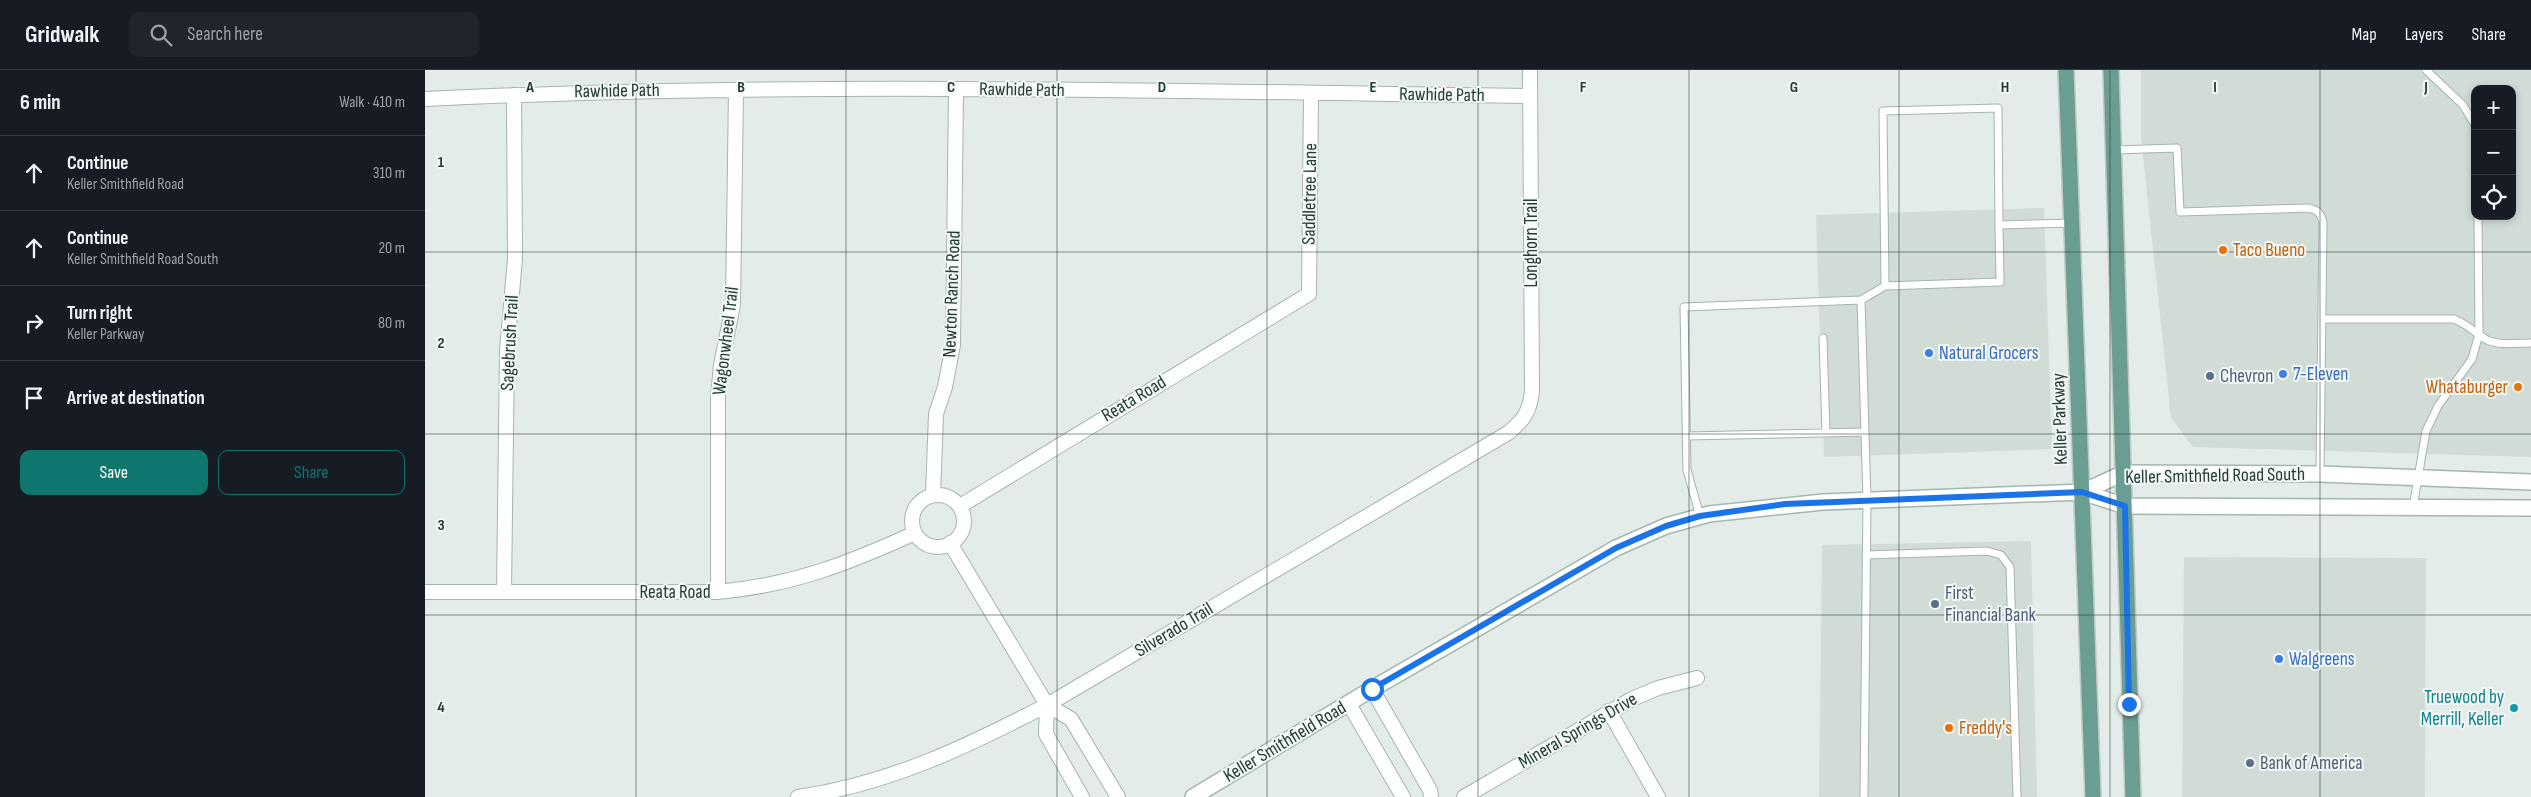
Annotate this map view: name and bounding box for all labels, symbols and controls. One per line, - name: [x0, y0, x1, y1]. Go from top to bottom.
- search box: [129, 12, 479, 57]
- text: Gridwalk: [25, 20, 99, 49]
- icon: search: [147, 21, 175, 49]
- text: Search here: [187, 23, 263, 46]
- text: Map: [2352, 24, 2377, 45]
- text: Layers: [2405, 24, 2444, 45]
- text: Share: [2472, 24, 2506, 45]
- text: A: [525, 78, 534, 97]
- text: B: [737, 78, 745, 97]
- text: C: [947, 78, 955, 97]
- street label: Rawhide Path: [979, 78, 1065, 102]
- text: D: [1158, 78, 1166, 97]
- text: E: [1370, 78, 1377, 97]
- text: F: [1580, 78, 1587, 97]
- text: G: [1790, 78, 1798, 97]
- text: H: [2001, 78, 2009, 97]
- text: I: [2213, 78, 2217, 97]
- text: J: [2423, 78, 2428, 97]
- street label: Rawhide Path: [574, 79, 660, 103]
- street label: Rawhide Path: [1399, 83, 1485, 107]
- map controls: [2471, 85, 2516, 220]
- button: +: [2471, 85, 2516, 130]
- text: 6 min: [20, 90, 61, 115]
- text: Walk · 410 m: [339, 93, 405, 112]
- button: −: [2471, 130, 2516, 175]
- street label: Saddletree Lane: [1298, 143, 1322, 245]
- text: Continue: [67, 152, 128, 175]
- text: 1: [438, 153, 445, 172]
- icon: ahead: [20, 159, 48, 187]
- text: 310 m: [373, 164, 405, 183]
- text: Keller Smithfield Road: [67, 175, 184, 194]
- button: locate: [2471, 175, 2516, 220]
- street label: Longhorn Trail: [1520, 199, 1543, 287]
- text: Continue: [67, 227, 128, 250]
- street label: Newton Ranch Road: [938, 230, 966, 358]
- icon: ahead: [20, 234, 48, 262]
- text: 20 m: [378, 239, 405, 258]
- place label: Taco Bueno: [2233, 239, 2305, 262]
- marker: Taco Bueno: [2217, 244, 2229, 256]
- text: Keller Smithfield Road South: [67, 250, 218, 269]
- street label: Wagonwheel Trail: [708, 285, 744, 397]
- street label: Sagebrush Trail: [496, 295, 524, 391]
- text: Turn right: [67, 302, 132, 325]
- icon: right: [20, 309, 48, 337]
- text: 80 m: [378, 314, 405, 333]
- text: Keller Parkway: [67, 325, 144, 344]
- text: 2: [437, 334, 445, 353]
- place label: Natural Grocers: [1939, 342, 2039, 365]
- marker: Natural Grocers: [1923, 347, 1935, 359]
- place label: 7-Eleven: [2293, 363, 2348, 386]
- place label: Chevron: [2220, 365, 2273, 388]
- marker: 7-Eleven: [2277, 368, 2289, 380]
- marker: Chevron: [2204, 370, 2216, 382]
- street label: Reata Road: [1098, 371, 1170, 427]
- street label: Keller Parkway: [2047, 372, 2073, 465]
- place label: Whataburger: [2426, 376, 2509, 399]
- marker: Whataburger: [2512, 381, 2524, 393]
- icon: arrive: [20, 384, 48, 412]
- text: Arrive at destination: [67, 387, 205, 410]
- button: Save: [20, 450, 208, 495]
- button: Share: [218, 450, 405, 495]
- street label: Keller Smithfield Road South: [2125, 463, 2305, 489]
- text: 3: [437, 516, 445, 535]
- street label: Reata Road: [639, 581, 711, 604]
- place label: First Financial Bank: [1945, 582, 2037, 627]
- street label: Silverado Trail: [1131, 598, 1217, 662]
- marker: First Financial Bank: [1929, 598, 1941, 610]
- place label: Walgreens: [2289, 648, 2355, 671]
- marker: Walgreens: [2273, 653, 2285, 665]
- route start: [1361, 678, 1384, 701]
- place label: Truewood by Merrill, Keller: [2421, 686, 2505, 731]
- street label: Mineral Springs Drive: [1515, 688, 1641, 774]
- route end: [2118, 693, 2141, 716]
- street label: Keller Smithfield Road: [1220, 696, 1350, 788]
- text: 4: [437, 698, 445, 717]
- marker: Truewood by Merrill, Keller: [2508, 702, 2520, 714]
- place label: Freddy's: [1959, 717, 2012, 740]
- marker: Freddy's: [1943, 722, 1955, 734]
- place label: Bank of America: [2260, 752, 2363, 775]
- marker: Bank of America: [2244, 757, 2256, 769]

